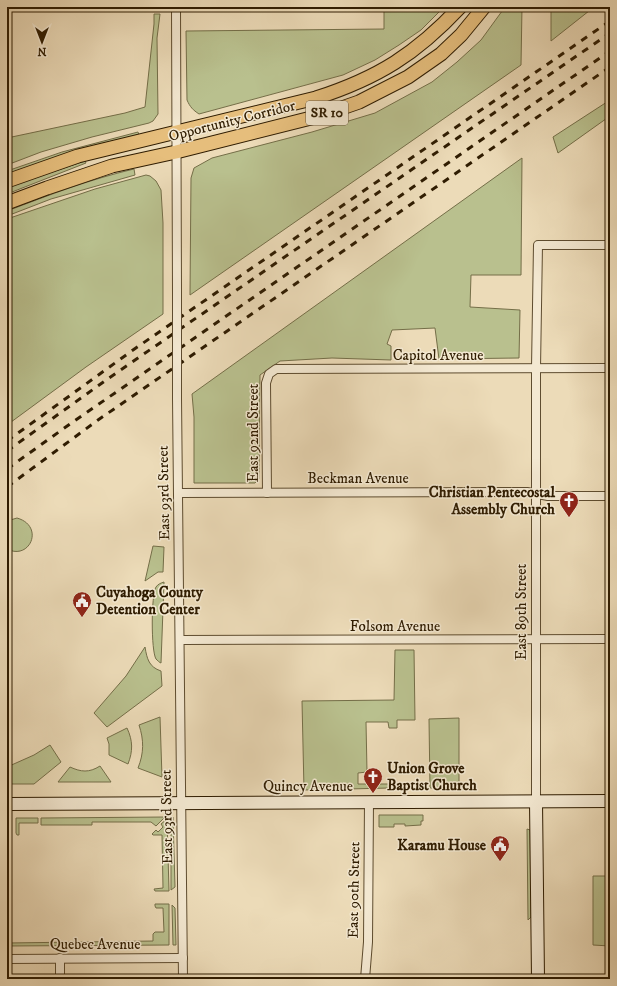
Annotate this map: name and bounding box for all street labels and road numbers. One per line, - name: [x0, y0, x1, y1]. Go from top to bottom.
- street label: Opportunity Corridor: [167, 96, 298, 146]
- road number: SR 10: [306, 101, 348, 125]
- street label: Capitol Avenue: [393, 346, 483, 365]
- street label: East 92nd Street: [244, 383, 263, 482]
- street label: East 93rd Street: [154, 445, 174, 541]
- street label: Beckman Avenue: [307, 469, 409, 488]
- street label: East 89th Street: [512, 564, 531, 660]
- street label: Folsom Avenue: [350, 617, 440, 636]
- street label: East 93rd Street: [157, 769, 177, 865]
- street label: Quincy Avenue: [263, 777, 353, 796]
- street label: East 90th Street: [344, 841, 364, 939]
- street label: Quebec Avenue: [50, 935, 140, 954]

